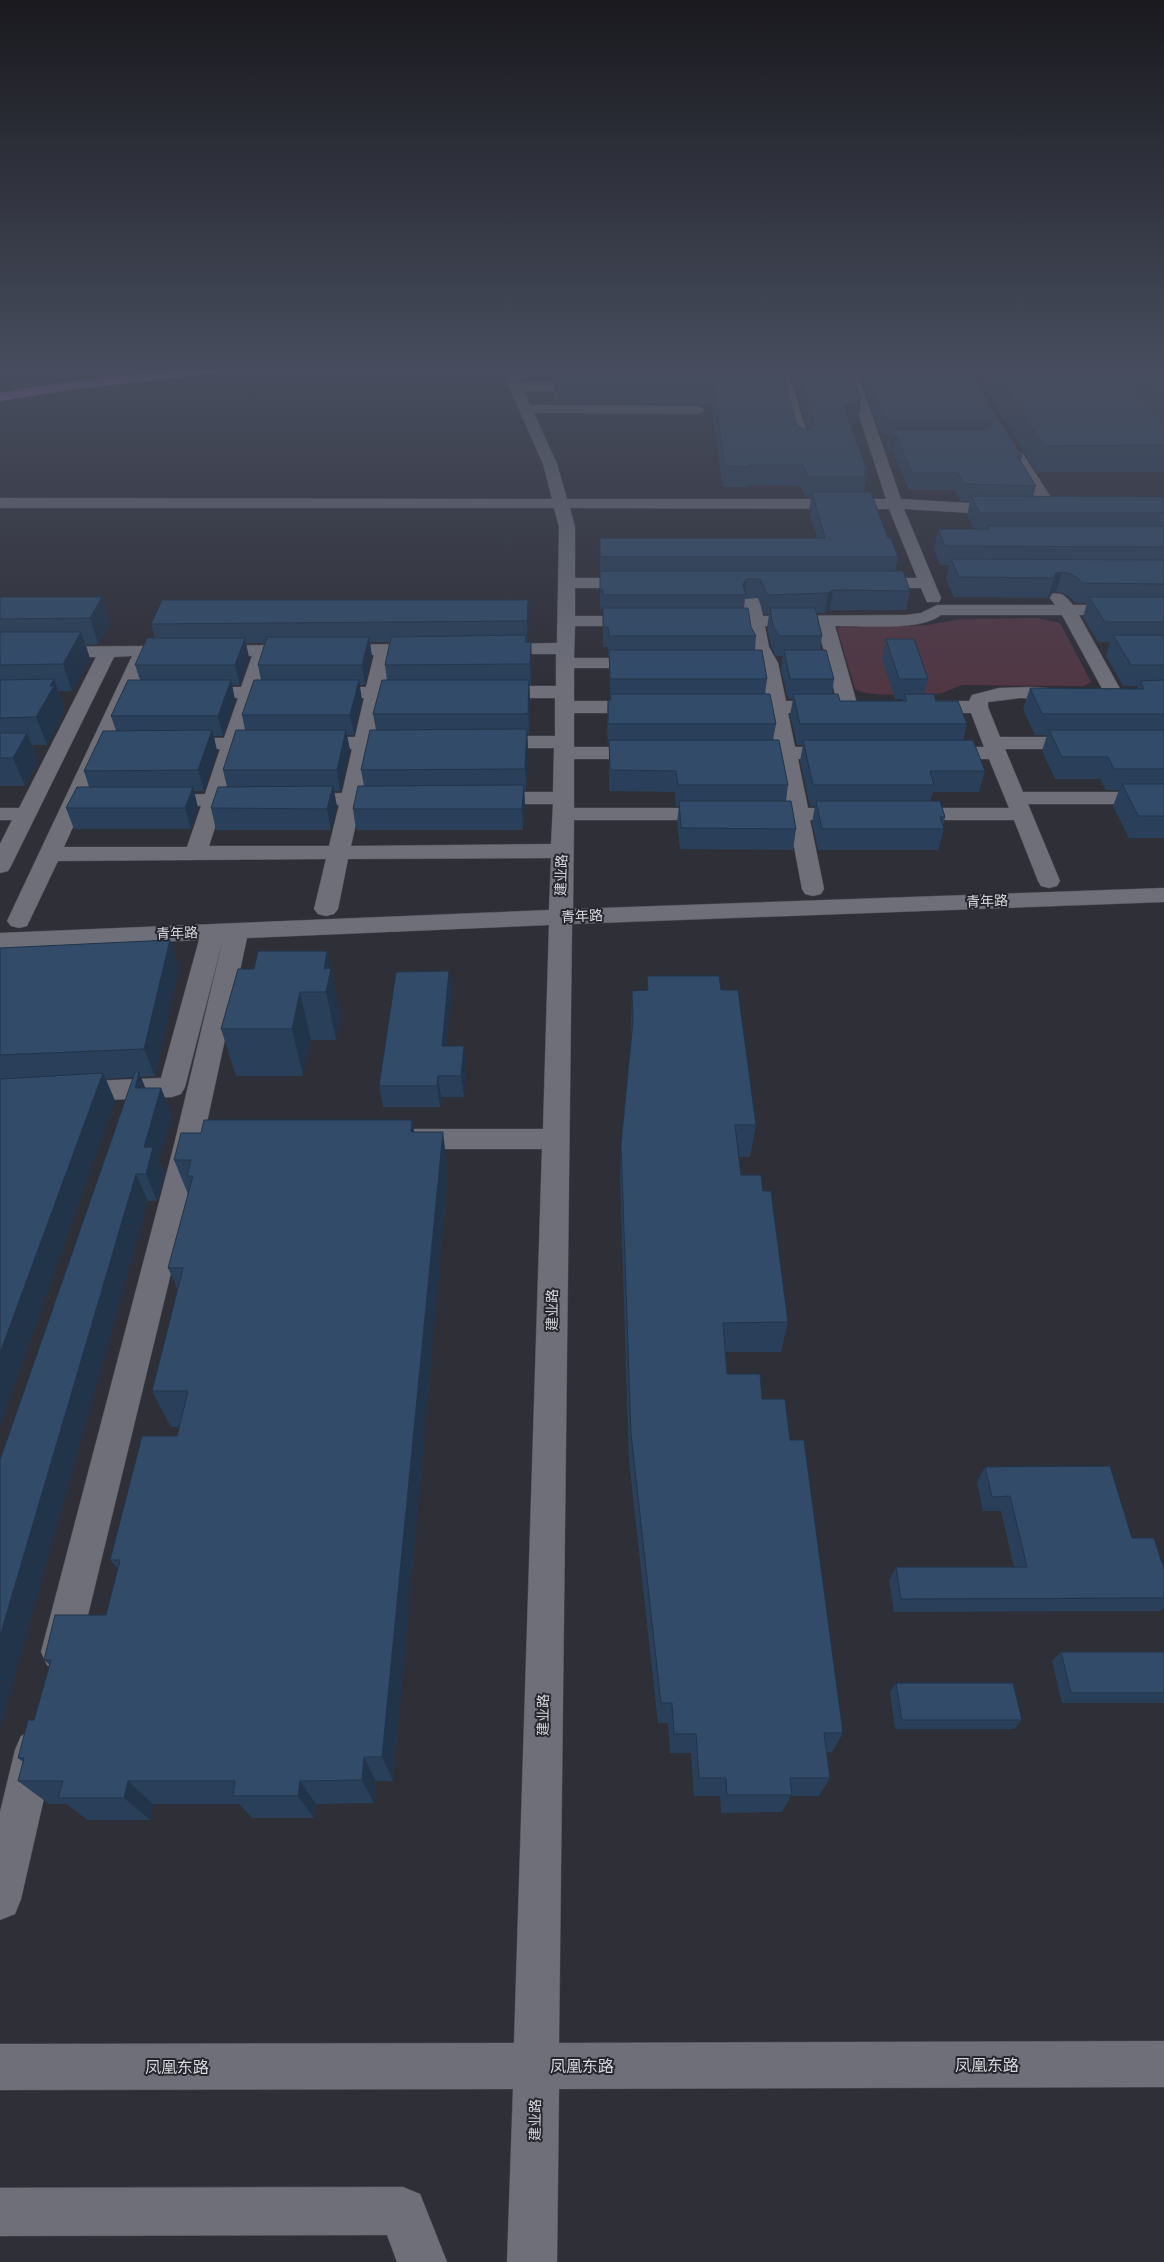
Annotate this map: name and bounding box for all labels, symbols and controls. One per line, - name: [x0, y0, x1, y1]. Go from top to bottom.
- street label: 建业路: [551, 854, 570, 896]
- street label: 青年路: [966, 891, 1008, 910]
- street label: 青年路: [561, 906, 603, 925]
- street label: 青年路: [156, 923, 198, 942]
- street label: 建业路: [543, 1289, 560, 1331]
- street label: 建业路: [534, 1694, 551, 1736]
- street label: 凤凰东路: [955, 2055, 1019, 2074]
- street label: 凤凰东路: [550, 2056, 614, 2075]
- street label: 凤凰东路: [145, 2057, 209, 2076]
- street label: 建业路: [526, 2099, 543, 2141]

